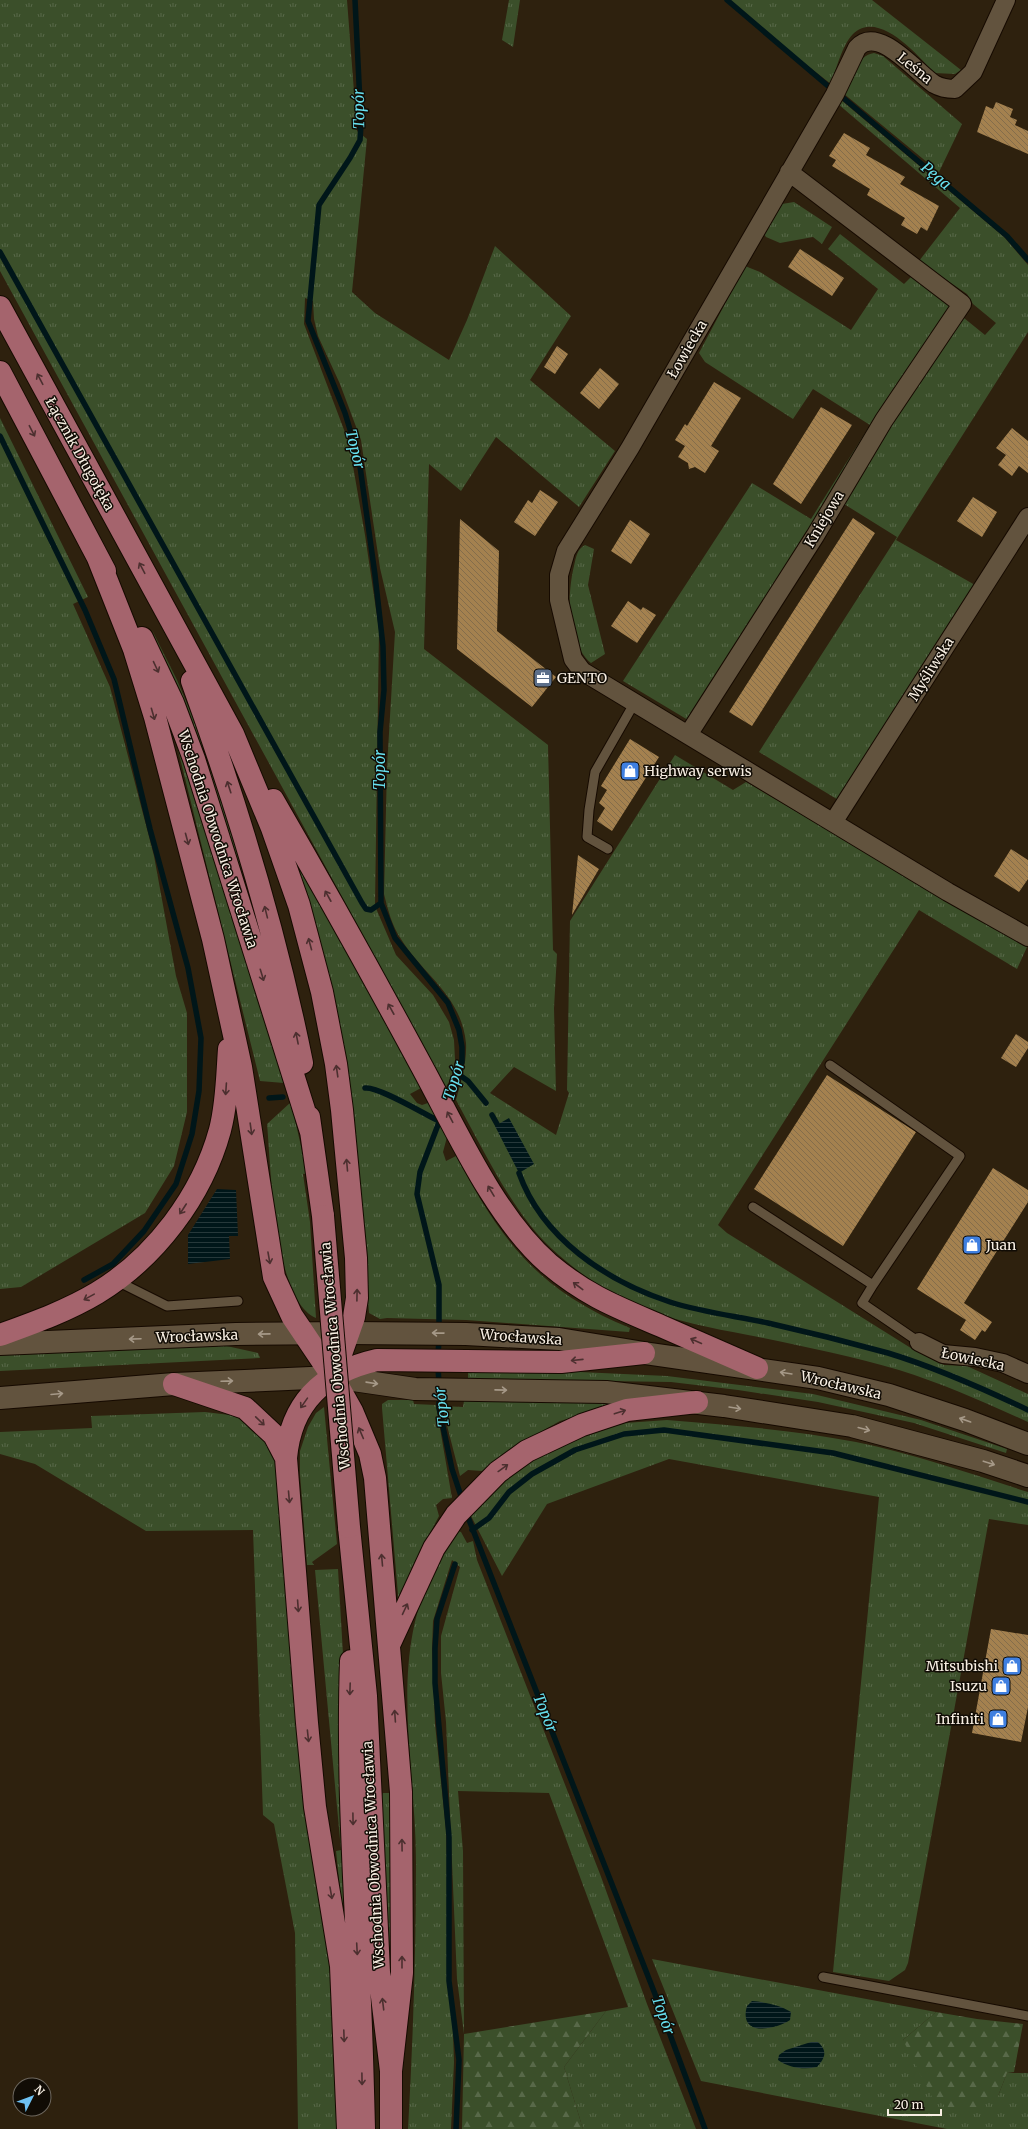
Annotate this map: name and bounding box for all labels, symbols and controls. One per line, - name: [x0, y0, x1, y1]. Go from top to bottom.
- street label: Leśna: [894, 48, 937, 88]
- water label: Topór: [349, 88, 368, 129]
- water label: Pęga: [917, 158, 955, 194]
- street label: Łowiecka: [663, 316, 711, 381]
- one-way arrow: [36, 374, 43, 386]
- street label: Łącznik Długołęka: [41, 394, 119, 514]
- one-way arrow: [28, 425, 36, 437]
- water label: Topór: [341, 427, 370, 472]
- street label: Kniejowa: [800, 487, 848, 551]
- one-way arrow: [137, 562, 145, 574]
- street label: Myśliwska: [904, 633, 958, 704]
- one-way arrow: [153, 660, 160, 672]
- office icon: GENTO: [532, 667, 554, 689]
- place label: GENTO: [557, 669, 607, 687]
- one-way arrow: [150, 707, 157, 720]
- street label: Wschodnia Obwodnica Wrocławia: [174, 727, 262, 951]
- water label: Topór: [370, 749, 389, 790]
- shop icon: Highway serwis: [619, 760, 641, 782]
- place label: Highway serwis: [644, 762, 752, 780]
- one-way arrow: [225, 781, 232, 794]
- one-way arrow: [184, 832, 191, 845]
- one-way arrow: [323, 890, 331, 902]
- one-way arrow: [261, 905, 269, 918]
- one-way arrow: [306, 938, 313, 951]
- one-way arrow: [259, 968, 266, 981]
- one-way arrow: [386, 1004, 394, 1016]
- one-way arrow: [293, 1032, 301, 1045]
- water label: Topór: [439, 1058, 469, 1103]
- one-way arrow: [333, 1065, 341, 1078]
- one-way arrow: [223, 1082, 230, 1095]
- one-way arrow: [445, 1111, 453, 1123]
- one-way arrow: [247, 1122, 255, 1135]
- one-way arrow: [344, 1159, 351, 1172]
- one-way arrow: [487, 1185, 495, 1197]
- one-way arrow: [179, 1204, 187, 1215]
- shop icon: Juan: [961, 1234, 983, 1256]
- place label: Juan: [985, 1236, 1016, 1254]
- street label: Wschodnia Obwodnica Wrocławia: [316, 1241, 354, 1472]
- one-way arrow: [266, 1251, 274, 1264]
- one-way arrow: [573, 1282, 584, 1290]
- one-way arrow: [353, 1289, 361, 1302]
- one-way arrow: [83, 1294, 95, 1302]
- street label: Wrocławska: [478, 1325, 563, 1349]
- street label: Wrocławska: [155, 1326, 239, 1346]
- one-way arrow: [258, 1330, 271, 1338]
- one-way arrow: [432, 1330, 445, 1337]
- one-way arrow: [129, 1335, 142, 1342]
- one-way arrow: [690, 1337, 702, 1344]
- street label: Łowiecka: [940, 1344, 1007, 1375]
- one-way arrow: [571, 1357, 584, 1364]
- street label: Wrocławska: [798, 1367, 884, 1403]
- one-way arrow: [780, 1369, 793, 1377]
- one-way arrow: [220, 1378, 233, 1385]
- one-way arrow: [365, 1379, 378, 1387]
- water label: Topór: [430, 1385, 453, 1428]
- one-way arrow: [494, 1386, 507, 1394]
- one-way arrow: [50, 1390, 63, 1397]
- one-way arrow: [300, 1397, 308, 1408]
- one-way arrow: [728, 1404, 741, 1412]
- one-way arrow: [613, 1408, 626, 1415]
- one-way arrow: [255, 1416, 265, 1426]
- one-way arrow: [959, 1416, 972, 1423]
- one-way arrow: [857, 1426, 870, 1433]
- one-way arrow: [357, 1427, 365, 1439]
- one-way arrow: [983, 1459, 995, 1467]
- one-way arrow: [498, 1464, 509, 1472]
- one-way arrow: [286, 1490, 293, 1503]
- one-way arrow: [379, 1554, 386, 1567]
- one-way arrow: [294, 1599, 301, 1612]
- one-way arrow: [402, 1603, 409, 1615]
- shop icon: Mitsubishi: [1001, 1655, 1023, 1677]
- place label: Mitsubishi: [926, 1657, 998, 1675]
- shop icon: Isuzu: [990, 1675, 1012, 1697]
- place label: Isuzu: [950, 1677, 987, 1695]
- one-way arrow: [347, 1682, 354, 1695]
- water label: Topór: [529, 1691, 562, 1736]
- shop icon: Infiniti: [987, 1708, 1009, 1730]
- one-way arrow: [391, 1710, 398, 1723]
- place label: Infiniti: [936, 1710, 984, 1728]
- one-way arrow: [304, 1729, 312, 1742]
- street label: Wschodnia Obwodnica Wrocławia: [358, 1740, 388, 1971]
- one-way arrow: [349, 1812, 356, 1825]
- one-way arrow: [398, 1839, 405, 1852]
- one-way arrow: [327, 1886, 335, 1899]
- one-way arrow: [354, 1942, 361, 1955]
- one-way arrow: [398, 1956, 406, 1969]
- water label: Topór: [648, 1993, 680, 2038]
- one-way arrow: [379, 1998, 387, 2011]
- one-way arrow: [341, 2029, 348, 2042]
- one-way arrow: [359, 2072, 366, 2085]
- north arrow: [12, 2077, 52, 2117]
- text: N: [31, 2082, 48, 2098]
- scale bar: [888, 2091, 941, 2117]
- text: 20 m: [894, 2097, 923, 2112]

